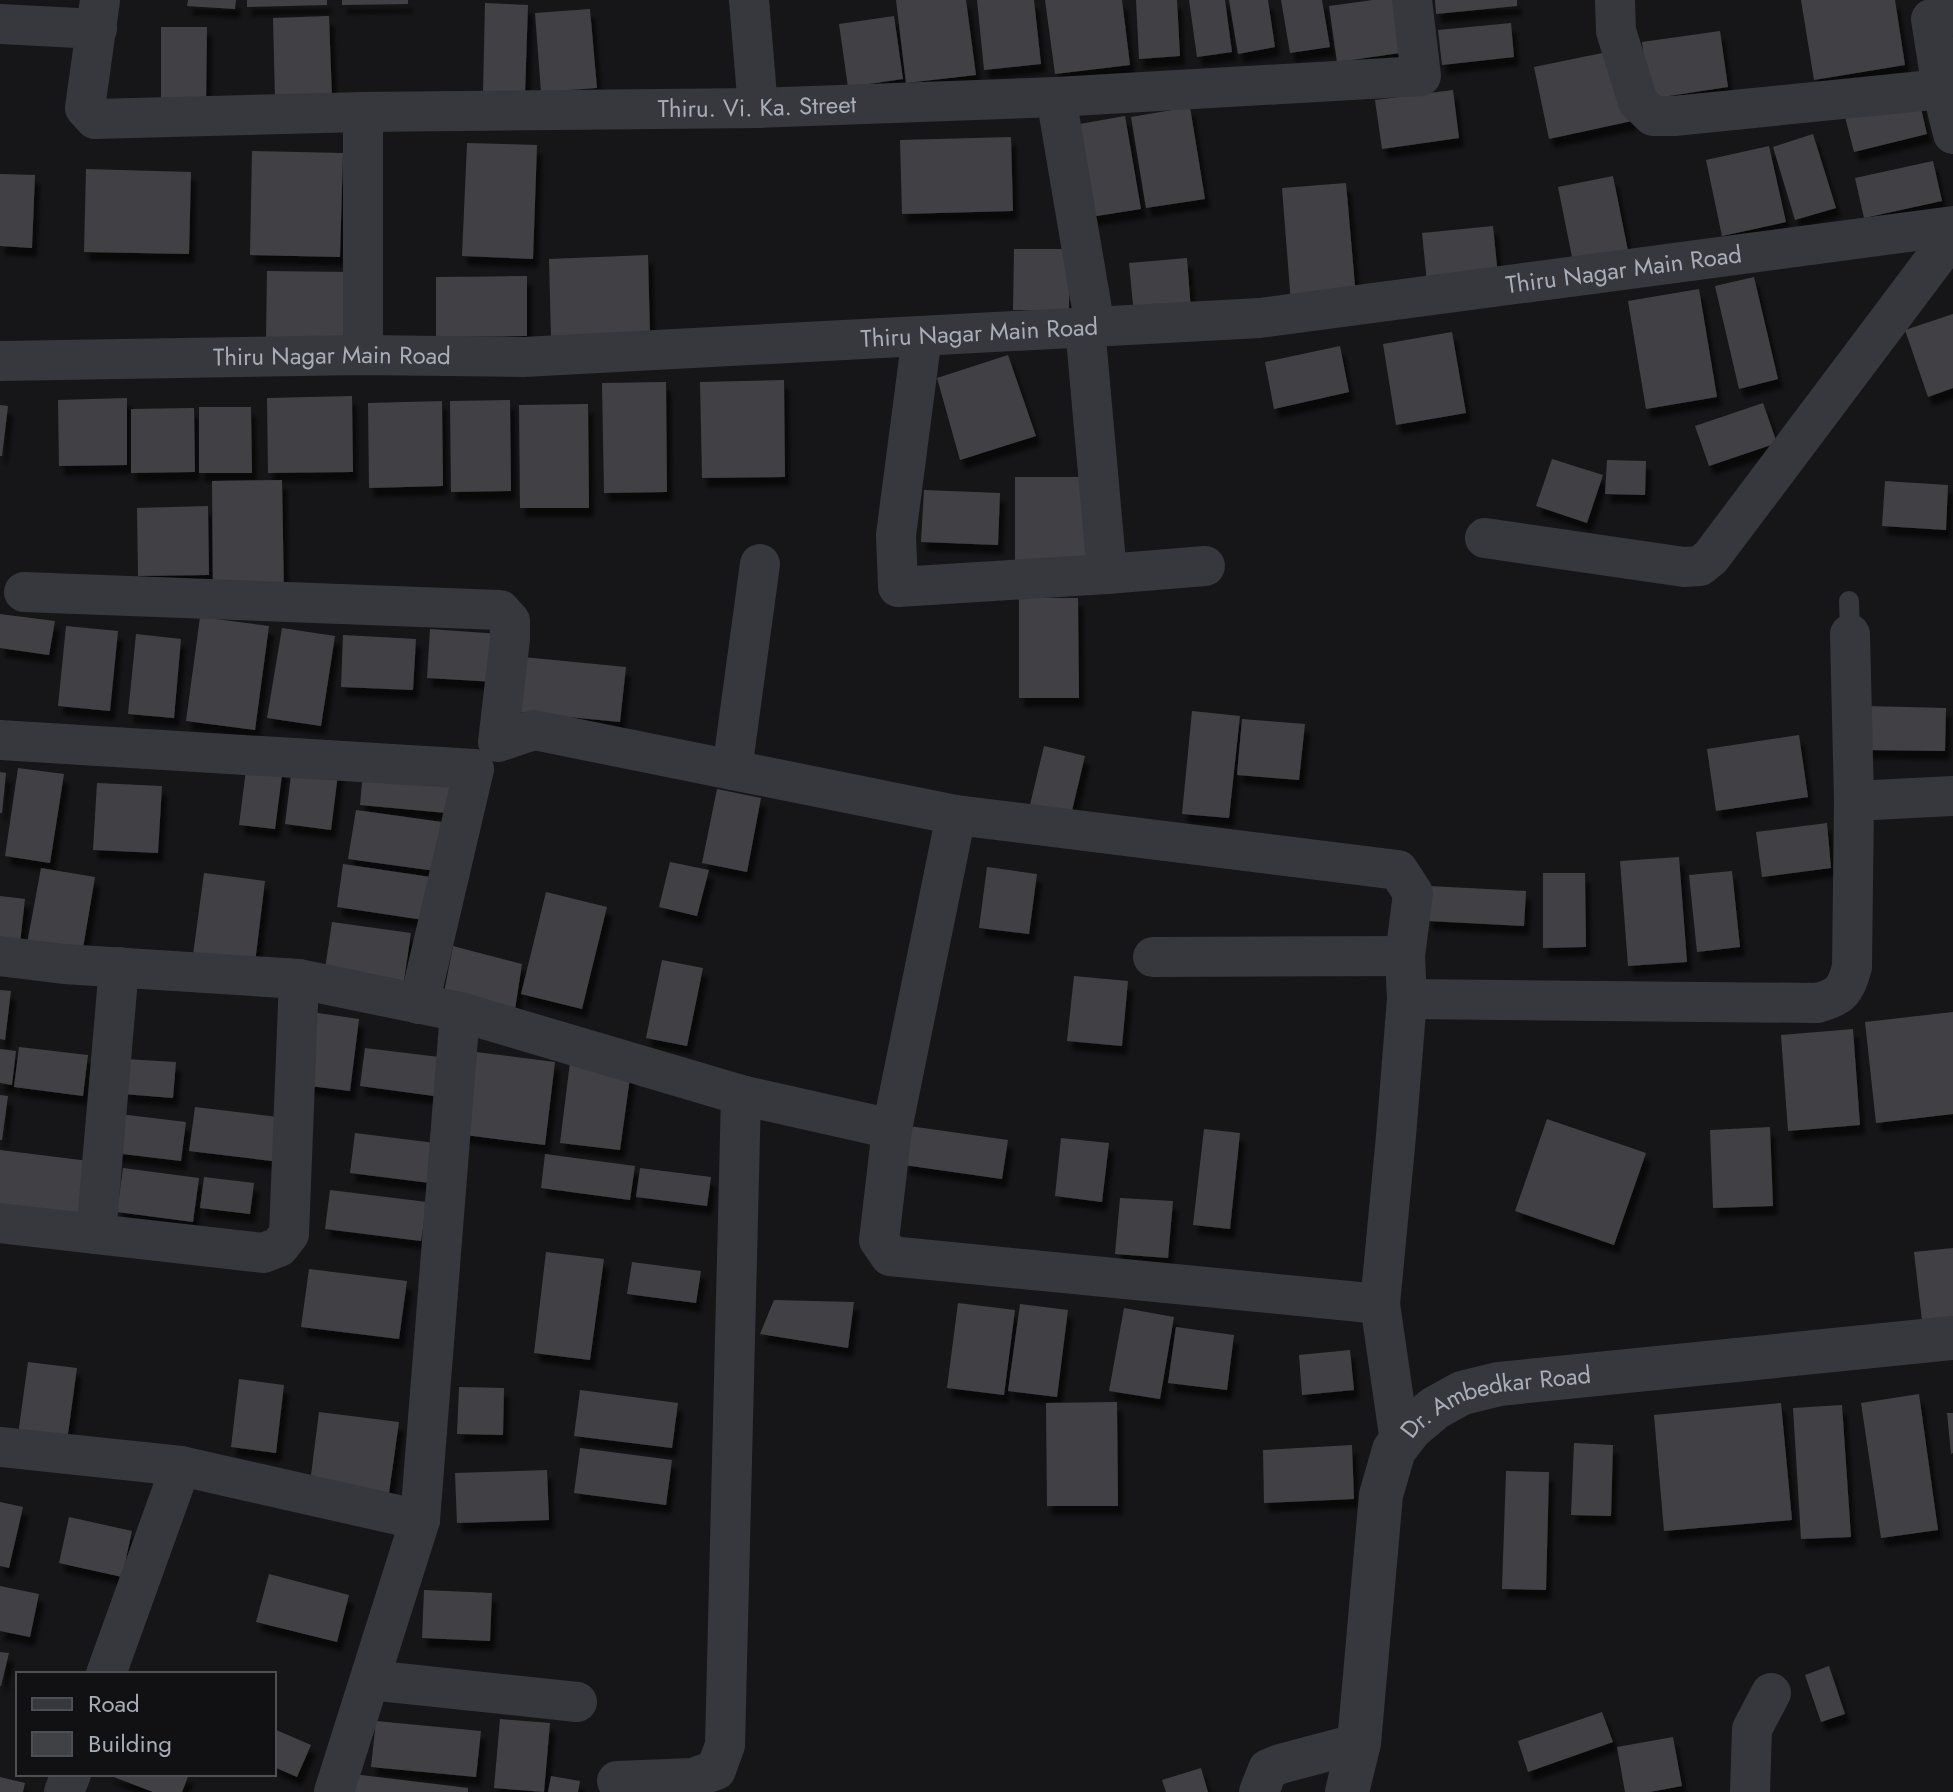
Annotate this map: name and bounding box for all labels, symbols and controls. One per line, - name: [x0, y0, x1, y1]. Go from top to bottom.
- street label: Thiru. Vi. Ka. Street: [658, 86, 857, 126]
- street label: Thiru Nagar Main Road: [1503, 236, 1744, 302]
- street label: Thiru Nagar Main Road: [860, 309, 1099, 356]
- street label: Thiru Nagar Main Road: [213, 337, 451, 374]
- street label: Dr. Ambedkar Road: [1391, 1357, 1593, 1445]
- legend: [16, 1672, 276, 1776]
- text: Road: [88, 1686, 140, 1721]
- text: Building: [88, 1726, 172, 1761]

